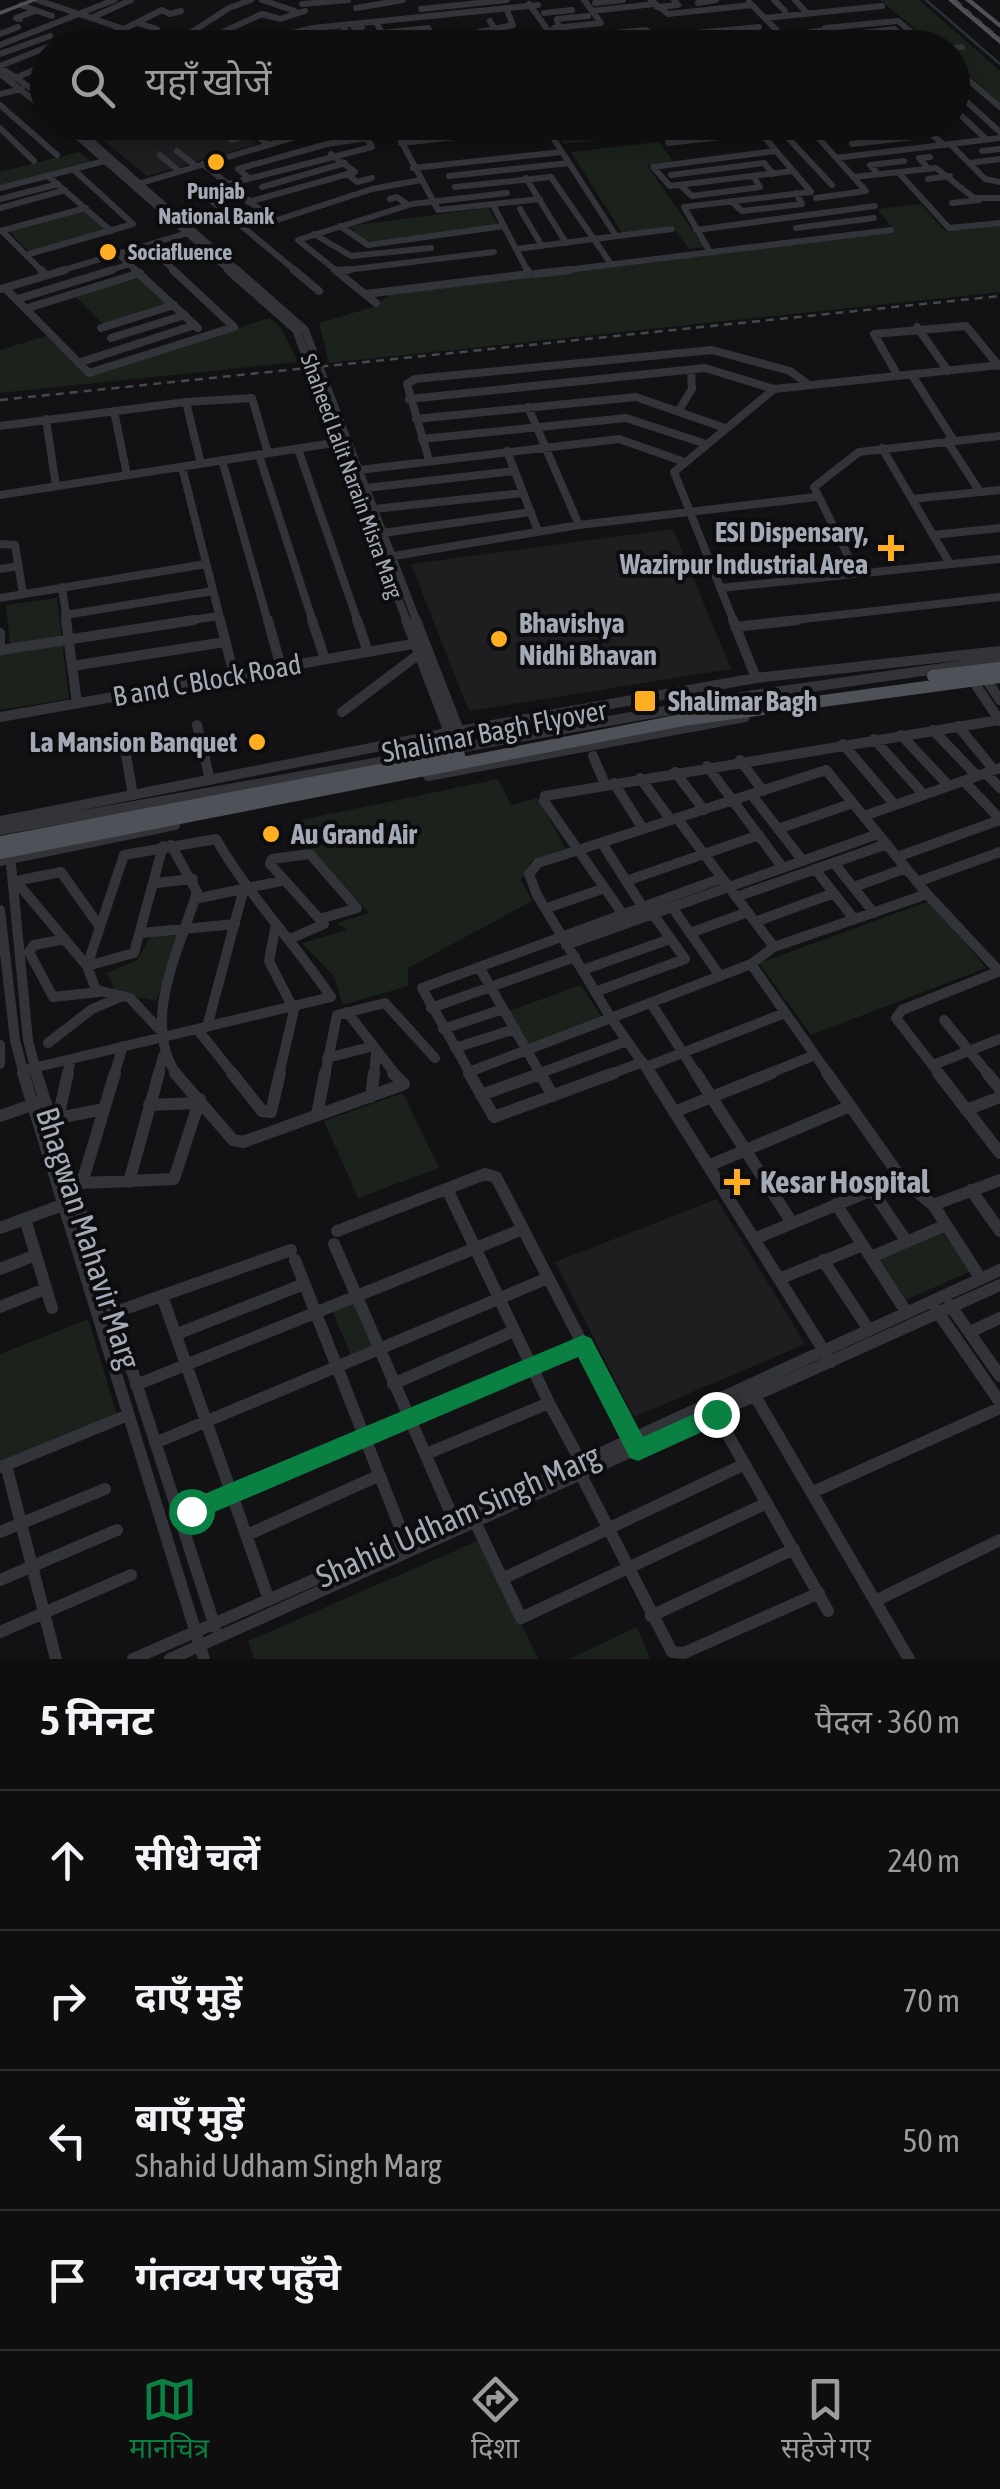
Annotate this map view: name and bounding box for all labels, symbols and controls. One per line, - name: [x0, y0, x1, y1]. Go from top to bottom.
- search box: [30, 30, 970, 140]
- icon: search: [65, 58, 120, 113]
- text: यहाँ खोजें: [145, 60, 271, 103]
- marker: Punjab National Bank: [205, 151, 227, 173]
- place label: Punjab National Bank: [158, 178, 274, 229]
- place label: Sociafluence: [128, 239, 232, 265]
- marker: Sociafluence: [97, 241, 119, 263]
- street label: Shaheed Lalit Narain Misra Marg: [296, 350, 409, 602]
- place label: ESI Dispensary, Wazirpur Industrial Area: [619, 516, 868, 580]
- marker: ESI Dispensary, Wazirpur Industrial Area: [878, 535, 904, 561]
- place label: Bhavishya Nidhi Bhavan: [519, 607, 657, 671]
- marker: Bhavishya Nidhi Bhavan: [488, 628, 510, 650]
- street label: B and C Block Road: [110, 648, 304, 712]
- place label: Shalimar Bagh: [668, 685, 817, 717]
- marker: Shalimar Bagh: [632, 688, 658, 714]
- street label: Shalimar Bagh Flyover: [379, 693, 610, 768]
- place label: La Mansion Banquet: [30, 726, 237, 758]
- marker: La Mansion Banquet: [246, 731, 268, 753]
- place label: Au Grand Air: [290, 818, 417, 850]
- marker: Au Grand Air: [260, 823, 282, 845]
- street label: Bhagwan Mahavir Marg: [29, 1103, 148, 1373]
- place label: Kesar Hospital: [760, 1163, 930, 1200]
- marker: Kesar Hospital: [724, 1169, 750, 1195]
- route end: [694, 1392, 740, 1438]
- street label: Shahid Udham Singh Marg: [310, 1436, 606, 1595]
- route start: [169, 1489, 215, 1535]
- text: 5 मिनट: [40, 1696, 154, 1744]
- text: पैदल · 360 m: [815, 1703, 960, 1740]
- icon: ahead: [40, 1833, 95, 1888]
- text: सीधे चलें: [135, 1835, 260, 1878]
- text: 240 m: [887, 1842, 960, 1879]
- icon: right: [40, 1973, 95, 2028]
- text: दाएँ मुड़ें: [135, 1975, 242, 2018]
- text: 70 m: [902, 1982, 960, 2019]
- text: बाएँ मुड़ें: [135, 2096, 244, 2139]
- icon: left: [40, 2113, 95, 2168]
- text: 50 m: [902, 2122, 960, 2159]
- text: Shahid Udham Singh Marg: [135, 2147, 442, 2184]
- icon: arrive: [40, 2253, 95, 2308]
- text: गंतव्य पर पहुँचे: [135, 2255, 341, 2298]
- tab: मानचित्र: [129, 2372, 209, 2469]
- tab: दिशा: [468, 2372, 523, 2469]
- tab: सहेजे गए: [781, 2372, 871, 2469]

